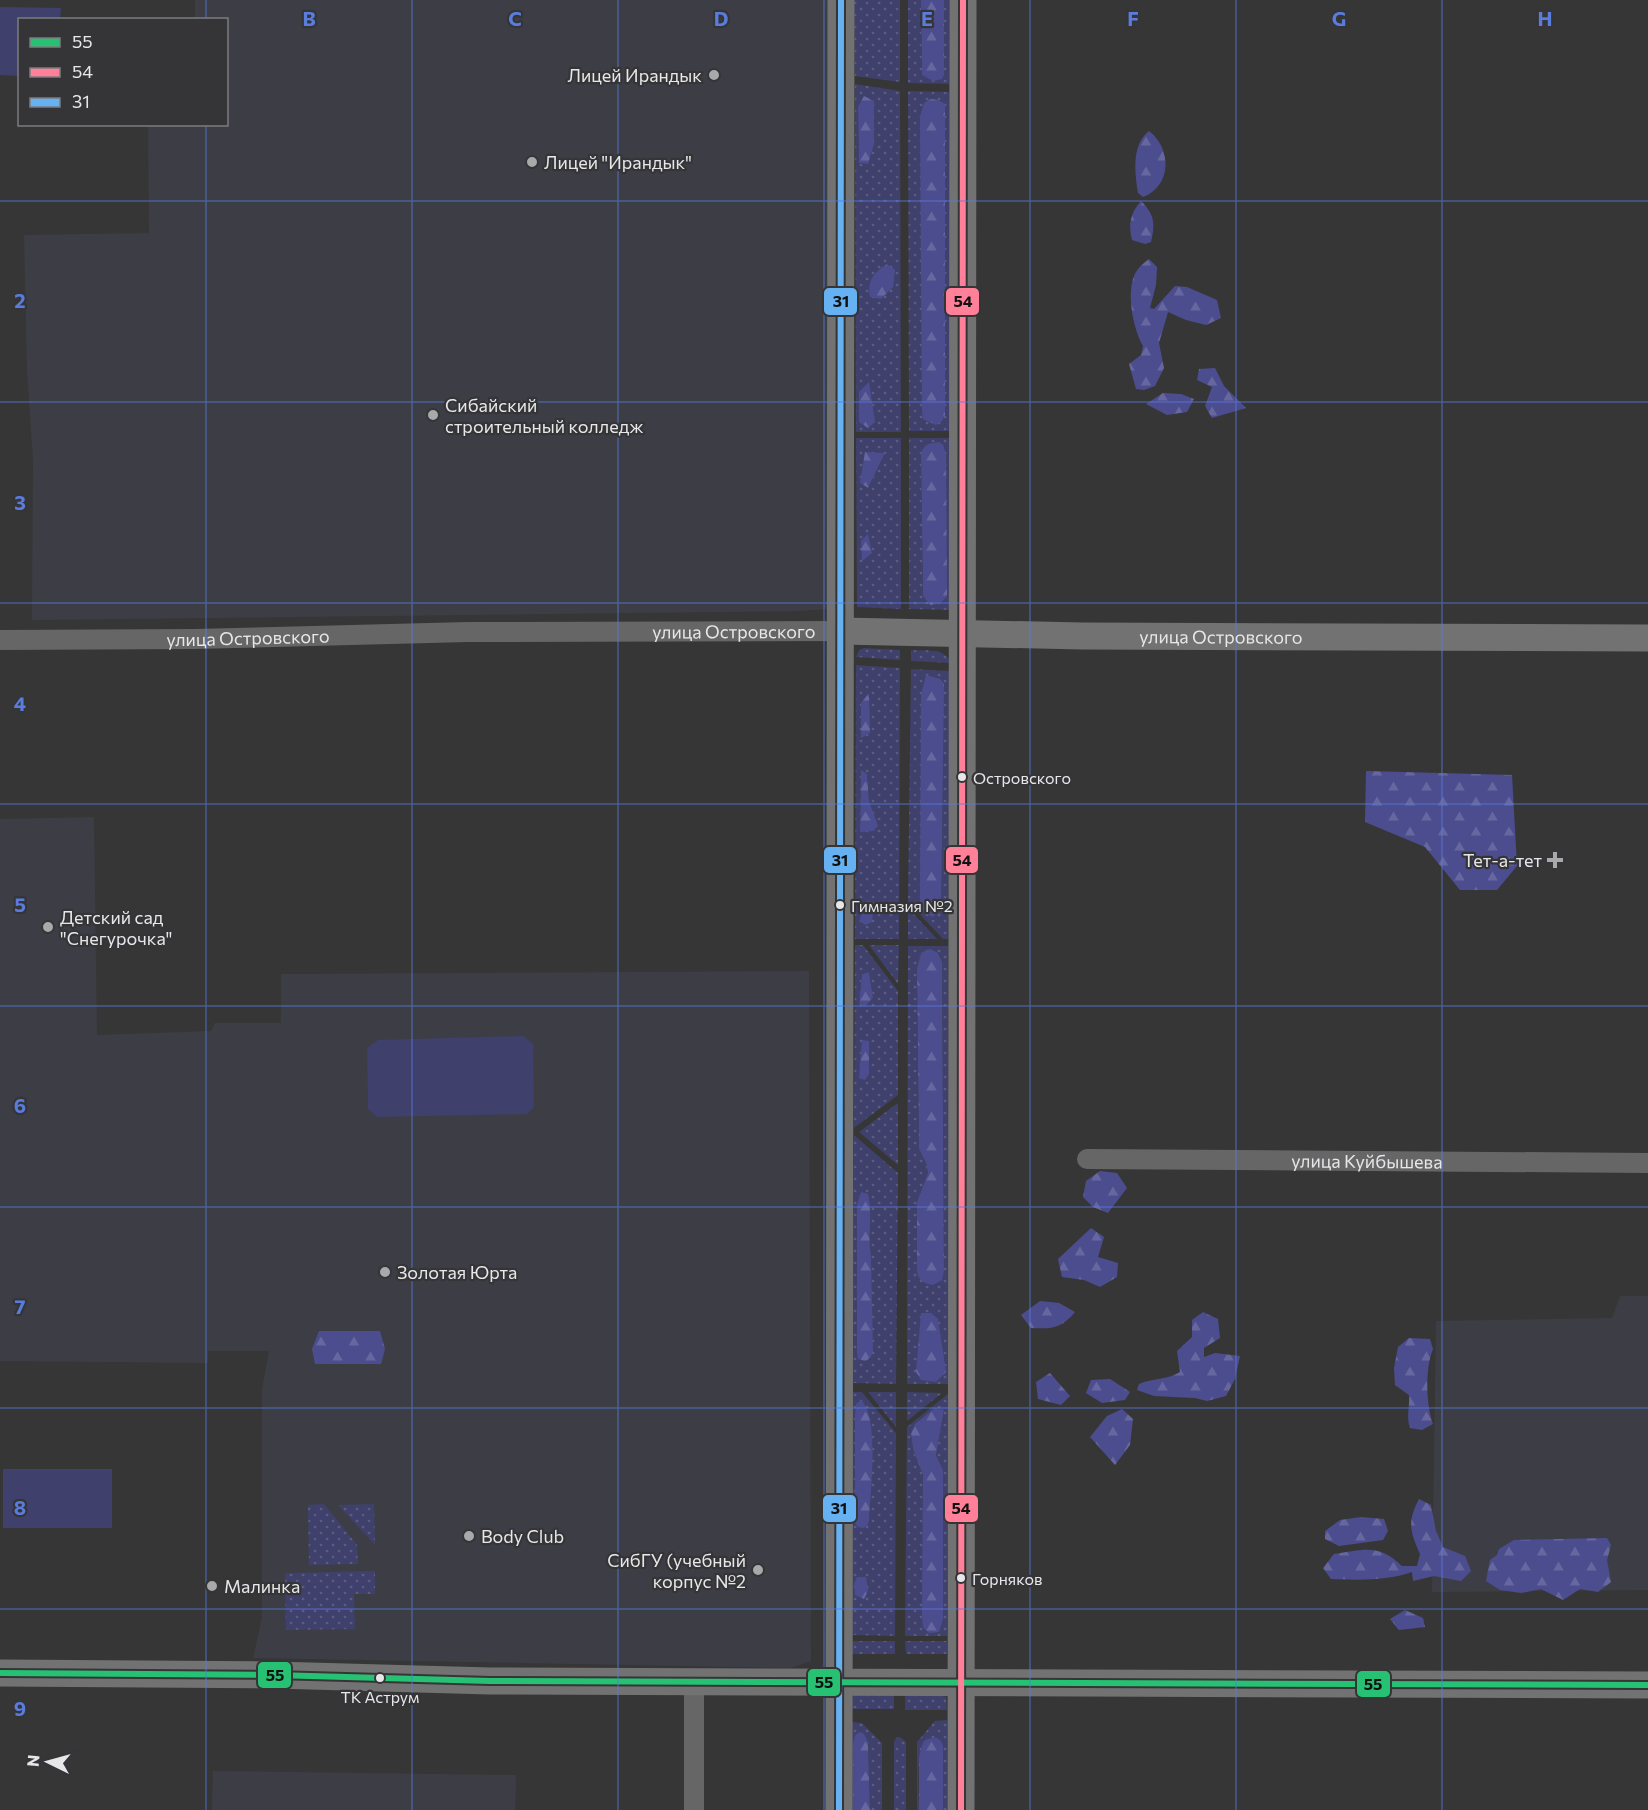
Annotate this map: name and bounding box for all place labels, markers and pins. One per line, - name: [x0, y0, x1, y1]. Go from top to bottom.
- place label: Лицей Ирандык: [568, 64, 702, 86]
- marker: Лицей Ирандык: [707, 68, 721, 82]
- place label: Лицей "Ирандык": [544, 151, 692, 173]
- marker: Лицей "Ирандык": [525, 155, 539, 169]
- place label: Сибайский строительный колледж: [445, 394, 643, 437]
- marker: Сибайский строительный колледж: [426, 408, 440, 422]
- place label: Островского: [973, 768, 1071, 787]
- marker: Островского: [956, 771, 968, 783]
- place label: Тет-а-тет: [1463, 849, 1543, 871]
- marker: Тет-а-тет: [1546, 851, 1564, 869]
- place label: Гимназия №2: [851, 896, 953, 915]
- marker: Гимназия №2: [834, 899, 846, 911]
- place label: Детский сад "Снегурочка": [60, 906, 172, 949]
- marker: Детский сад "Снегурочка": [41, 920, 55, 934]
- place label: Золотая Юрта: [397, 1261, 517, 1283]
- marker: Золотая Юрта: [378, 1265, 392, 1279]
- place label: Body Club: [481, 1525, 564, 1547]
- marker: Body Club: [462, 1529, 476, 1543]
- place label: СибГУ (учебный корпус №2: [607, 1549, 746, 1592]
- marker: СибГУ (учебный корпус №2: [751, 1563, 765, 1577]
- place label: Горняков: [972, 1569, 1043, 1588]
- marker: Горняков: [955, 1572, 967, 1584]
- place label: Малинка: [224, 1575, 300, 1597]
- marker: Малинка: [205, 1579, 219, 1593]
- marker: ТК Аструм: [374, 1672, 386, 1684]
- place label: ТК Аструм: [341, 1687, 419, 1706]

